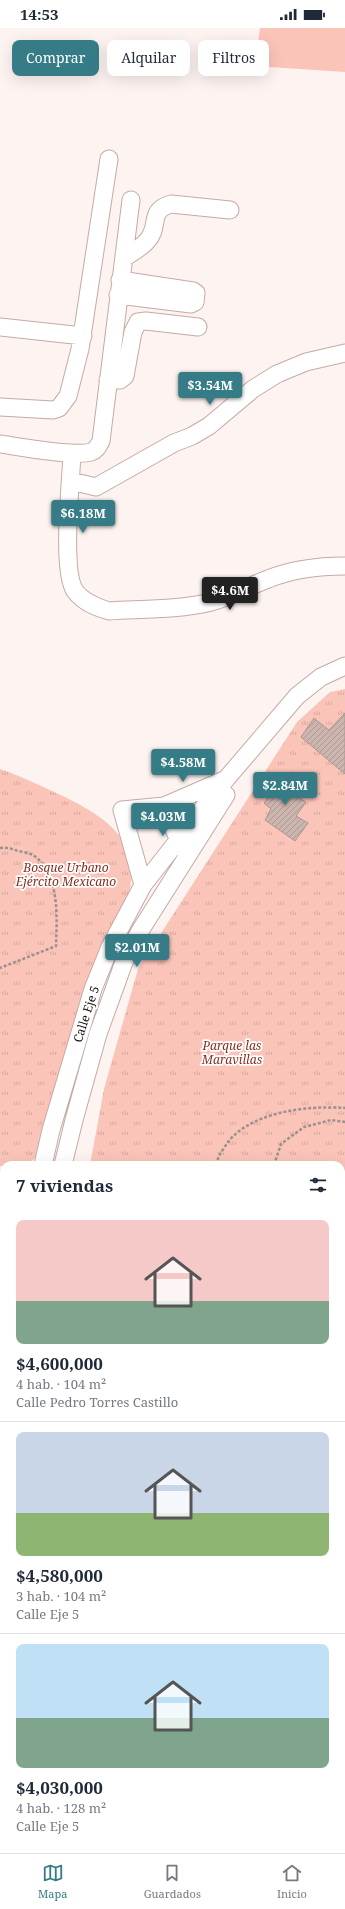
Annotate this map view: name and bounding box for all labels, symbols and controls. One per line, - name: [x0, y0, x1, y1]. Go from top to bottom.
- text: 14:53: [20, 4, 58, 24]
- chip: Comprar: [12, 40, 99, 76]
- chip: Alquilar: [107, 40, 190, 76]
- chip: Filtros: [198, 40, 269, 76]
- pin: $3.54M: [177, 372, 243, 406]
- text: $3.54M: [187, 376, 233, 394]
- pin: $6.18M: [50, 500, 116, 534]
- text: $6.18M: [60, 504, 106, 522]
- pin: $4.6M: [202, 577, 258, 611]
- text: $4.6M: [211, 581, 249, 599]
- pin: $4.58M: [150, 749, 216, 783]
- text: $4.58M: [160, 753, 206, 771]
- pin: $2.84M: [252, 772, 318, 806]
- text: $2.84M: [262, 776, 308, 794]
- pin: $4.03M: [130, 803, 196, 837]
- text: $4.03M: [140, 807, 186, 825]
- park label: Bosque Urbano Ejército Mexicano: [15, 859, 116, 890]
- pin: $2.01M: [104, 934, 170, 968]
- text: $2.01M: [114, 938, 160, 956]
- street label: Calle Eje 5: [69, 984, 103, 1044]
- park label: Parque las Maravillas: [201, 1037, 263, 1068]
- text: 7 viviendas: [16, 1174, 113, 1197]
- icon: filters: [307, 1174, 329, 1196]
- icon: home: [137, 1246, 209, 1318]
- text: $4,600,000: [16, 1352, 103, 1375]
- text: 4 hab. · 104 m²: [16, 1375, 106, 1393]
- text: Calle Pedro Torres Castillo: [16, 1393, 178, 1411]
- icon: home: [137, 1458, 209, 1530]
- text: $4,580,000: [16, 1564, 103, 1587]
- text: 3 hab. · 104 m²: [16, 1587, 106, 1605]
- text: Calle Eje 5: [16, 1605, 79, 1623]
- icon: home: [137, 1670, 209, 1742]
- text: $4,030,000: [16, 1776, 103, 1799]
- text: 4 hab. · 128 m²: [16, 1799, 106, 1817]
- text: Calle Eje 5: [16, 1817, 79, 1835]
- tab: Mapa: [38, 1862, 68, 1901]
- tab: Guardados: [144, 1862, 201, 1901]
- tab: Inicio: [277, 1862, 307, 1901]

